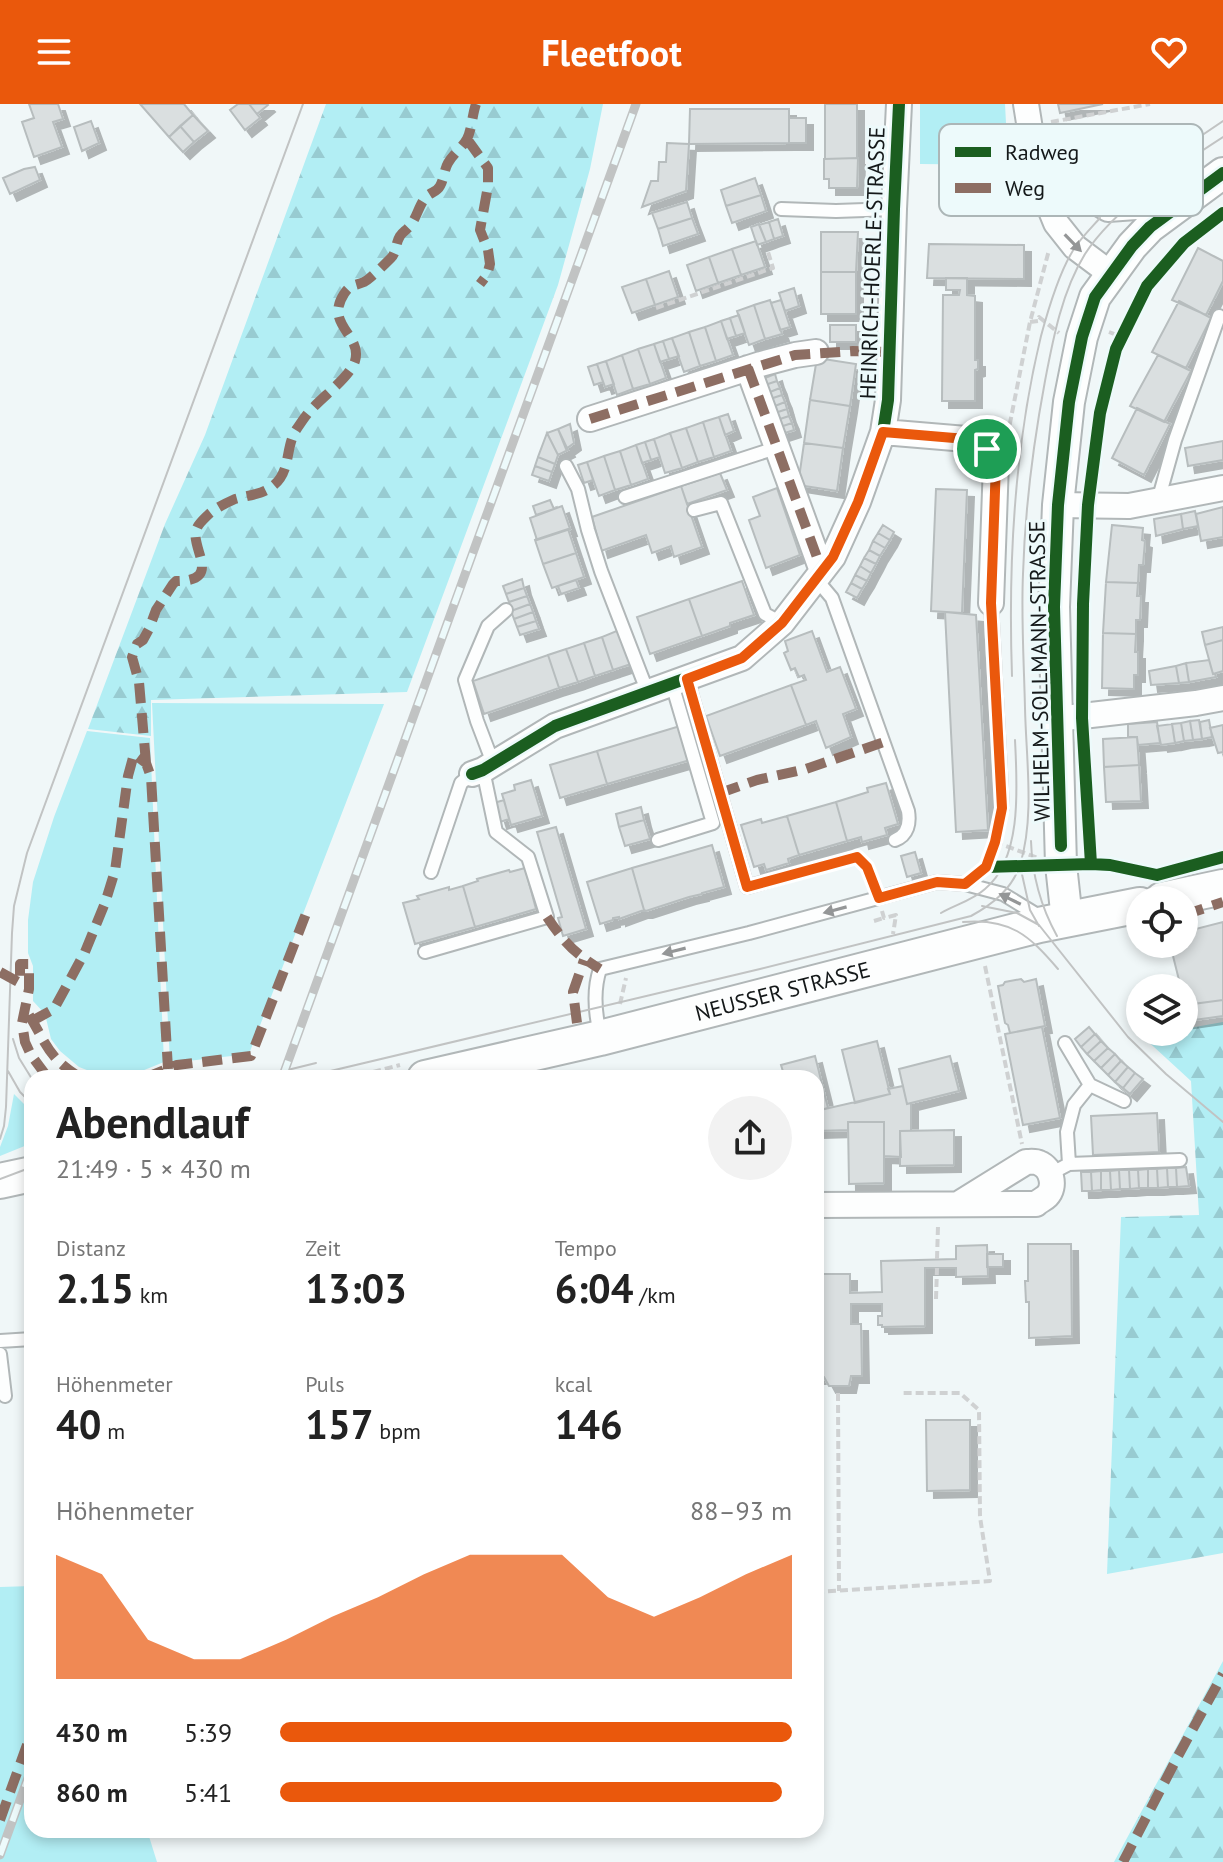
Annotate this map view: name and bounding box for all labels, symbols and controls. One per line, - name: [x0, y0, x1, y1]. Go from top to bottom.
- text: Fleetfoot: [541, 29, 682, 76]
- icon: menu: [32, 30, 76, 74]
- icon: heart: [1147, 30, 1191, 74]
- legend: [939, 124, 1203, 216]
- street label: HEINRICH-HOERLE-STRASSE: [853, 126, 891, 400]
- text: Radweg: [1005, 138, 1079, 166]
- text: Weg: [1005, 174, 1045, 202]
- one-way arrow: [1064, 233, 1082, 252]
- pin: [953, 415, 1021, 483]
- icon: arrive: [965, 427, 1009, 471]
- street label: WILHELM-SOLLMANN-STRASSE: [1022, 520, 1056, 822]
- map controls: [1126, 886, 1198, 1046]
- button: locate: [1126, 886, 1198, 958]
- one-way arrow: [998, 892, 1022, 906]
- one-way arrow: [823, 904, 848, 916]
- one-way arrow: [661, 946, 686, 958]
- street label: NEUSSER STRASSE: [692, 955, 873, 1027]
- button: layers: [1126, 974, 1198, 1046]
- text: Abendlauf: [56, 1093, 249, 1150]
- button: share: [708, 1096, 792, 1180]
- text: 21:49 · 5 × 430 m: [56, 1152, 251, 1185]
- text: Distanz: [56, 1234, 126, 1262]
- text: Zeit: [305, 1234, 341, 1262]
- text: Tempo: [555, 1234, 617, 1262]
- text: 2.15: [56, 1262, 134, 1314]
- text: 13:03: [305, 1262, 407, 1314]
- text: 6:04: [555, 1262, 633, 1314]
- text: km: [134, 1281, 168, 1309]
- text: /km: [633, 1281, 676, 1309]
- text: Höhenmeter: [56, 1370, 173, 1398]
- text: Puls: [305, 1370, 344, 1398]
- text: kcal: [555, 1370, 592, 1398]
- text: 40: [56, 1398, 101, 1450]
- text: 157: [305, 1398, 373, 1450]
- text: 146: [555, 1398, 623, 1450]
- text: m: [101, 1417, 125, 1445]
- text: bpm: [373, 1417, 421, 1445]
- text: Höhenmeter: [56, 1494, 194, 1527]
- text: 88–93 m: [690, 1494, 792, 1527]
- text: 430 m: [56, 1716, 128, 1749]
- text: 5:39: [184, 1716, 232, 1749]
- text: 860 m: [56, 1776, 128, 1809]
- text: 5:41: [184, 1776, 232, 1809]

